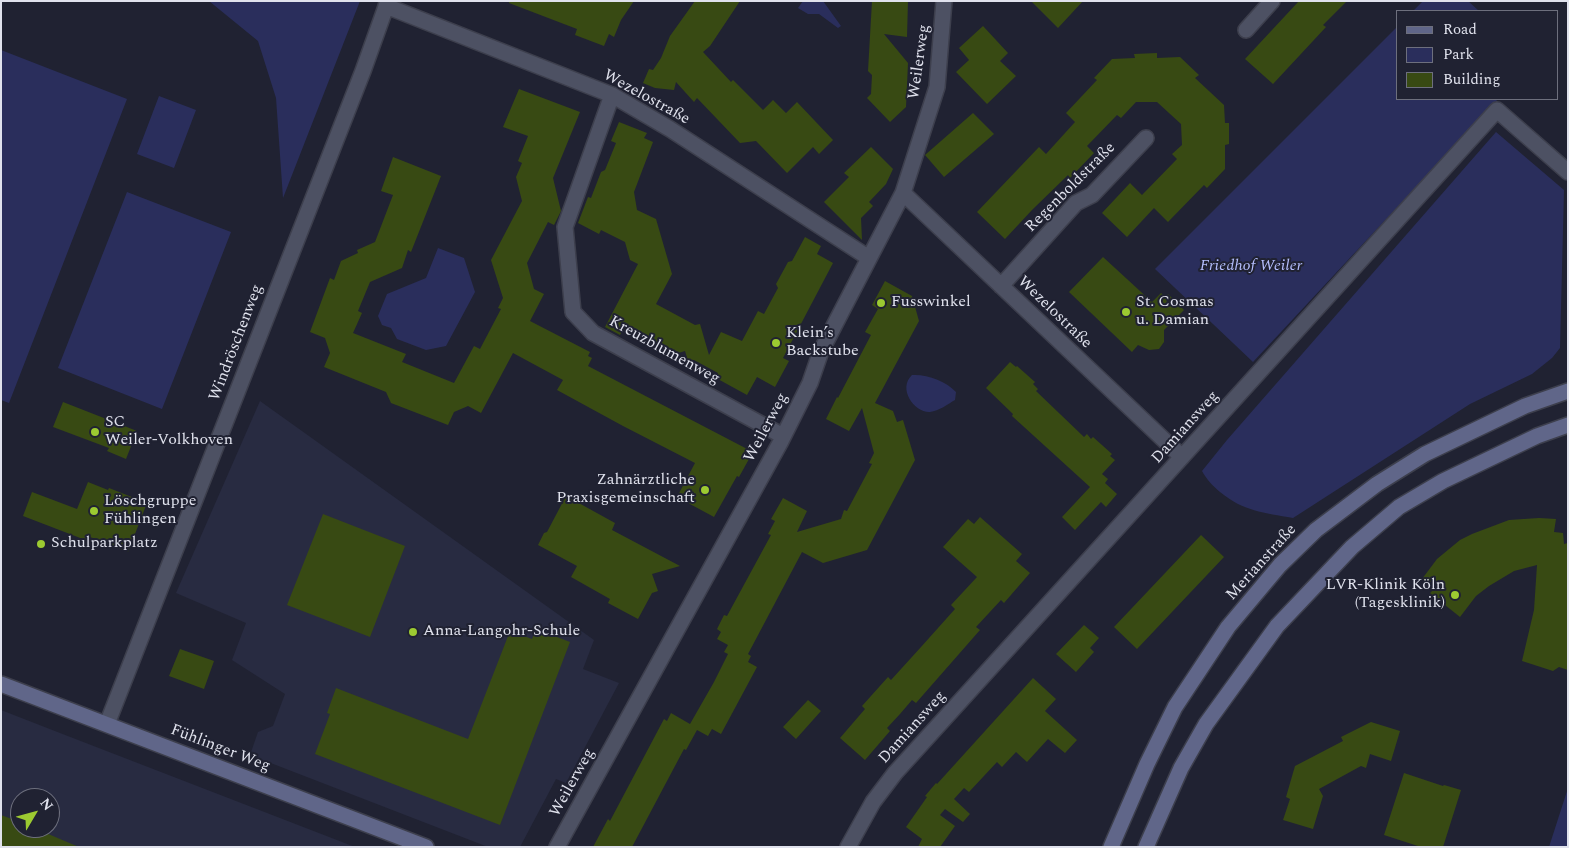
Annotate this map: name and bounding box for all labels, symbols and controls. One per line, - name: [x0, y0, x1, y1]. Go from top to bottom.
- legend: [1396, 10, 1559, 100]
- text: Road: [1443, 18, 1477, 41]
- street label: Weilerweg: [905, 23, 935, 101]
- text: Park: [1443, 43, 1474, 66]
- street label: Wezelostraße: [599, 66, 693, 130]
- text: Building: [1443, 68, 1500, 91]
- street label: Regenboldstraße: [1022, 139, 1120, 237]
- park label: Friedhof Weiler: [1200, 257, 1302, 277]
- street label: Wezelostraße: [1013, 273, 1095, 353]
- street label: Windröschenweg: [206, 282, 268, 404]
- place label: Fusswinkel: [891, 293, 971, 313]
- place label: St. Cosmas u. Damian: [1136, 293, 1214, 331]
- marker: Fusswinkel: [875, 297, 887, 309]
- marker: St. Cosmas u. Damian: [1120, 306, 1132, 318]
- street label: Kreuzblumenweg: [605, 313, 723, 389]
- place label: Klein’s Backstube: [786, 324, 859, 362]
- marker: Klein’s Backstube: [770, 337, 782, 349]
- street label: Damiansweg: [1148, 388, 1224, 468]
- street label: Weilerweg: [741, 390, 793, 466]
- place label: SC Weiler-Volkhoven: [105, 413, 233, 451]
- marker: SC Weiler-Volkhoven: [89, 426, 101, 438]
- place label: Zahnärztliche Praxisgemeinschaft: [556, 471, 695, 509]
- marker: Zahnärztliche Praxisgemeinschaft: [699, 484, 711, 496]
- place label: Löschgruppe Fühlingen: [104, 492, 196, 530]
- marker: Löschgruppe Fühlingen: [88, 505, 100, 517]
- street label: Merianstraße: [1223, 521, 1301, 605]
- place label: Schulparkplatz: [51, 534, 158, 554]
- marker: Schulparkplatz: [35, 538, 47, 550]
- place label: LVR-Klinik Köln (Tagesklinik): [1326, 576, 1445, 614]
- marker: LVR-Klinik Köln (Tagesklinik): [1449, 589, 1461, 601]
- place label: Anna-Langohr-Schule: [423, 622, 580, 642]
- marker: Anna-Langohr-Schule: [407, 626, 419, 638]
- street label: Damiansweg: [875, 688, 951, 768]
- street label: Fühlinger Weg: [167, 721, 273, 777]
- street label: Weilerweg: [546, 745, 600, 821]
- north arrow: [10, 788, 60, 838]
- text: N: [35, 793, 58, 815]

